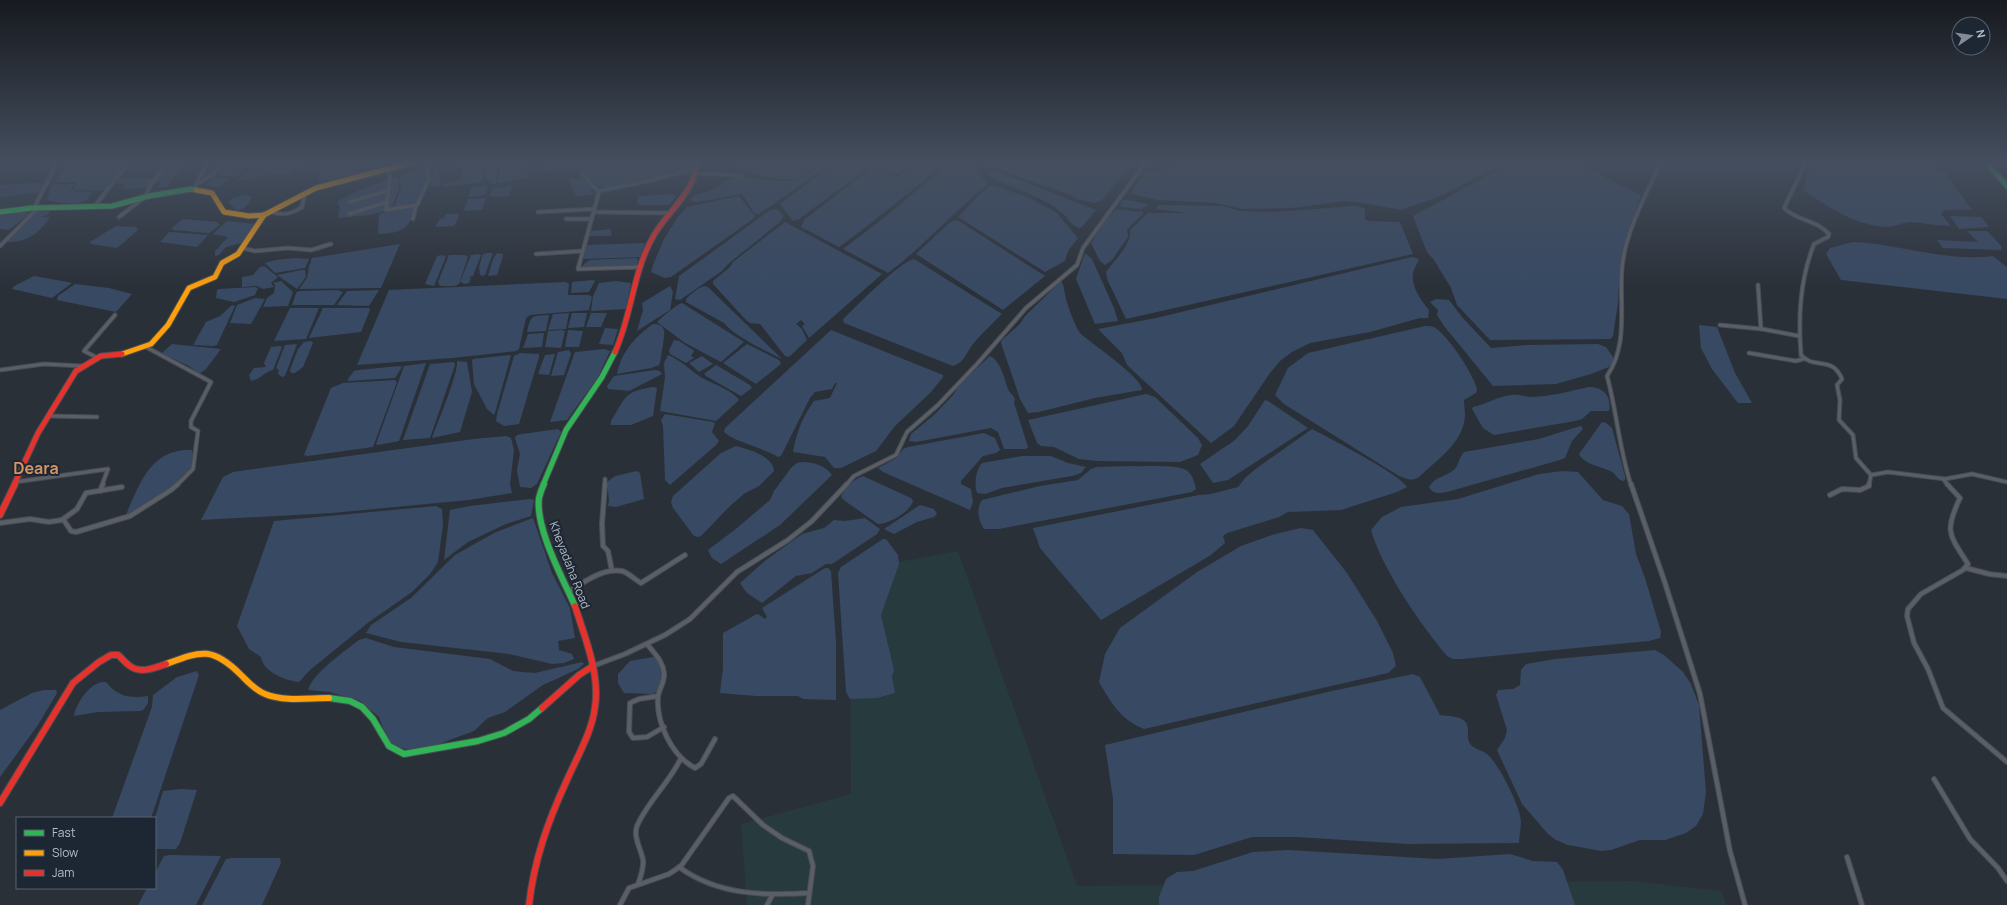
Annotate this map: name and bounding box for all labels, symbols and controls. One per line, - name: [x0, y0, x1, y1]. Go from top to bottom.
- north arrow: [1951, 16, 1991, 56]
- text: N: [1973, 28, 1989, 39]
- district label: Deara: [13, 457, 59, 479]
- street label: Kheyadaha Road: [546, 519, 594, 611]
- legend: [16, 817, 156, 889]
- text: Fast: [52, 824, 76, 841]
- text: Slow: [52, 844, 78, 861]
- text: Jam: [52, 864, 74, 881]

